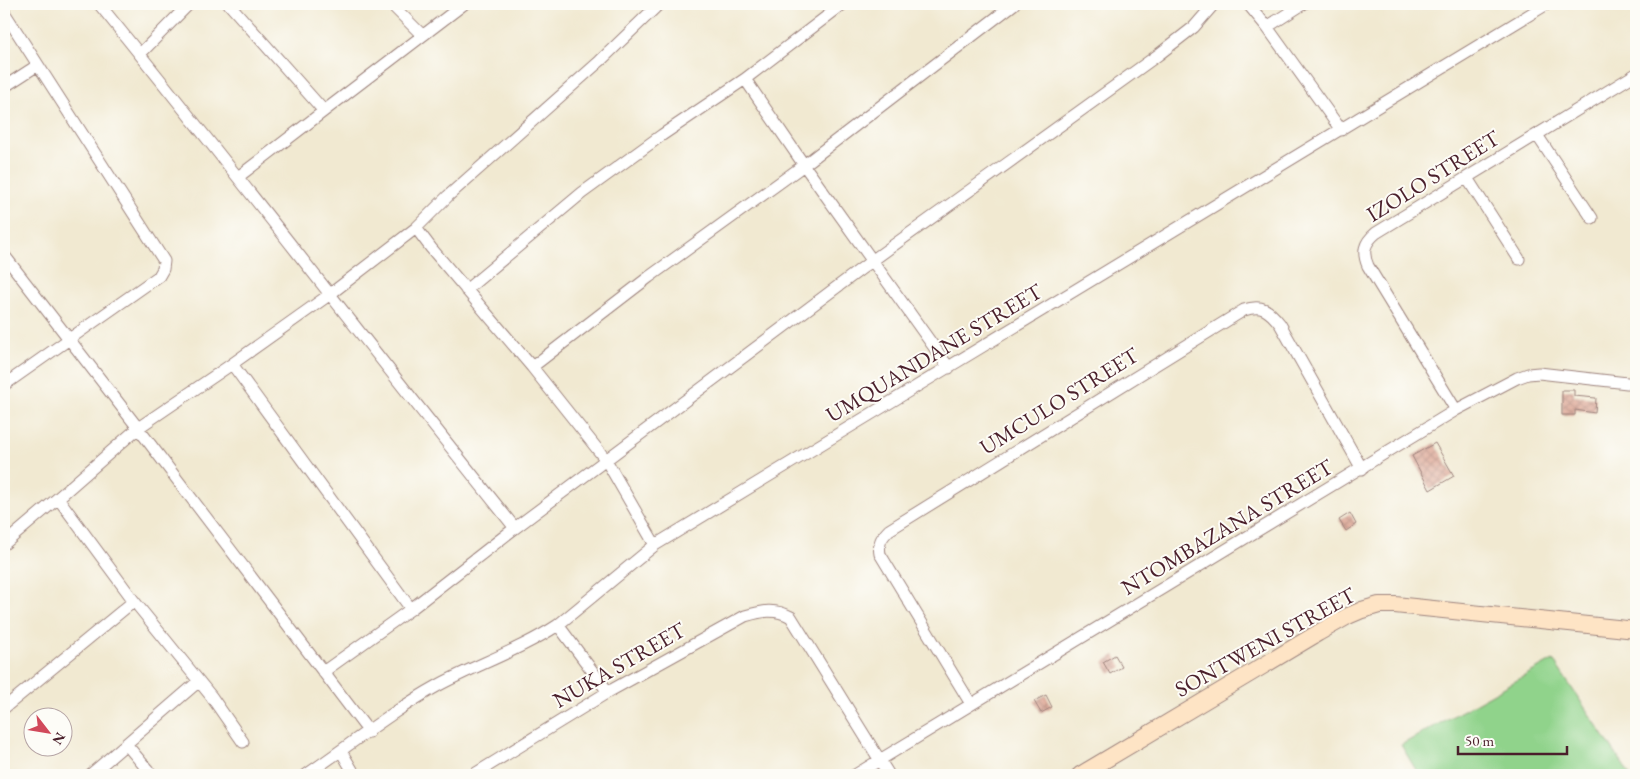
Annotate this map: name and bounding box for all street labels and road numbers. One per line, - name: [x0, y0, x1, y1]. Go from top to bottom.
- street label: IZOLO STREET: [1361, 123, 1505, 229]
- street label: UMQUANDANE STREET: [821, 277, 1048, 429]
- street label: UMCULO STREET: [974, 340, 1144, 462]
- street label: NTOMBAZANA STREET: [1116, 452, 1338, 602]
- street label: SONTWENI STREET: [1170, 580, 1361, 704]
- street label: NUKA STREET: [547, 615, 691, 715]

